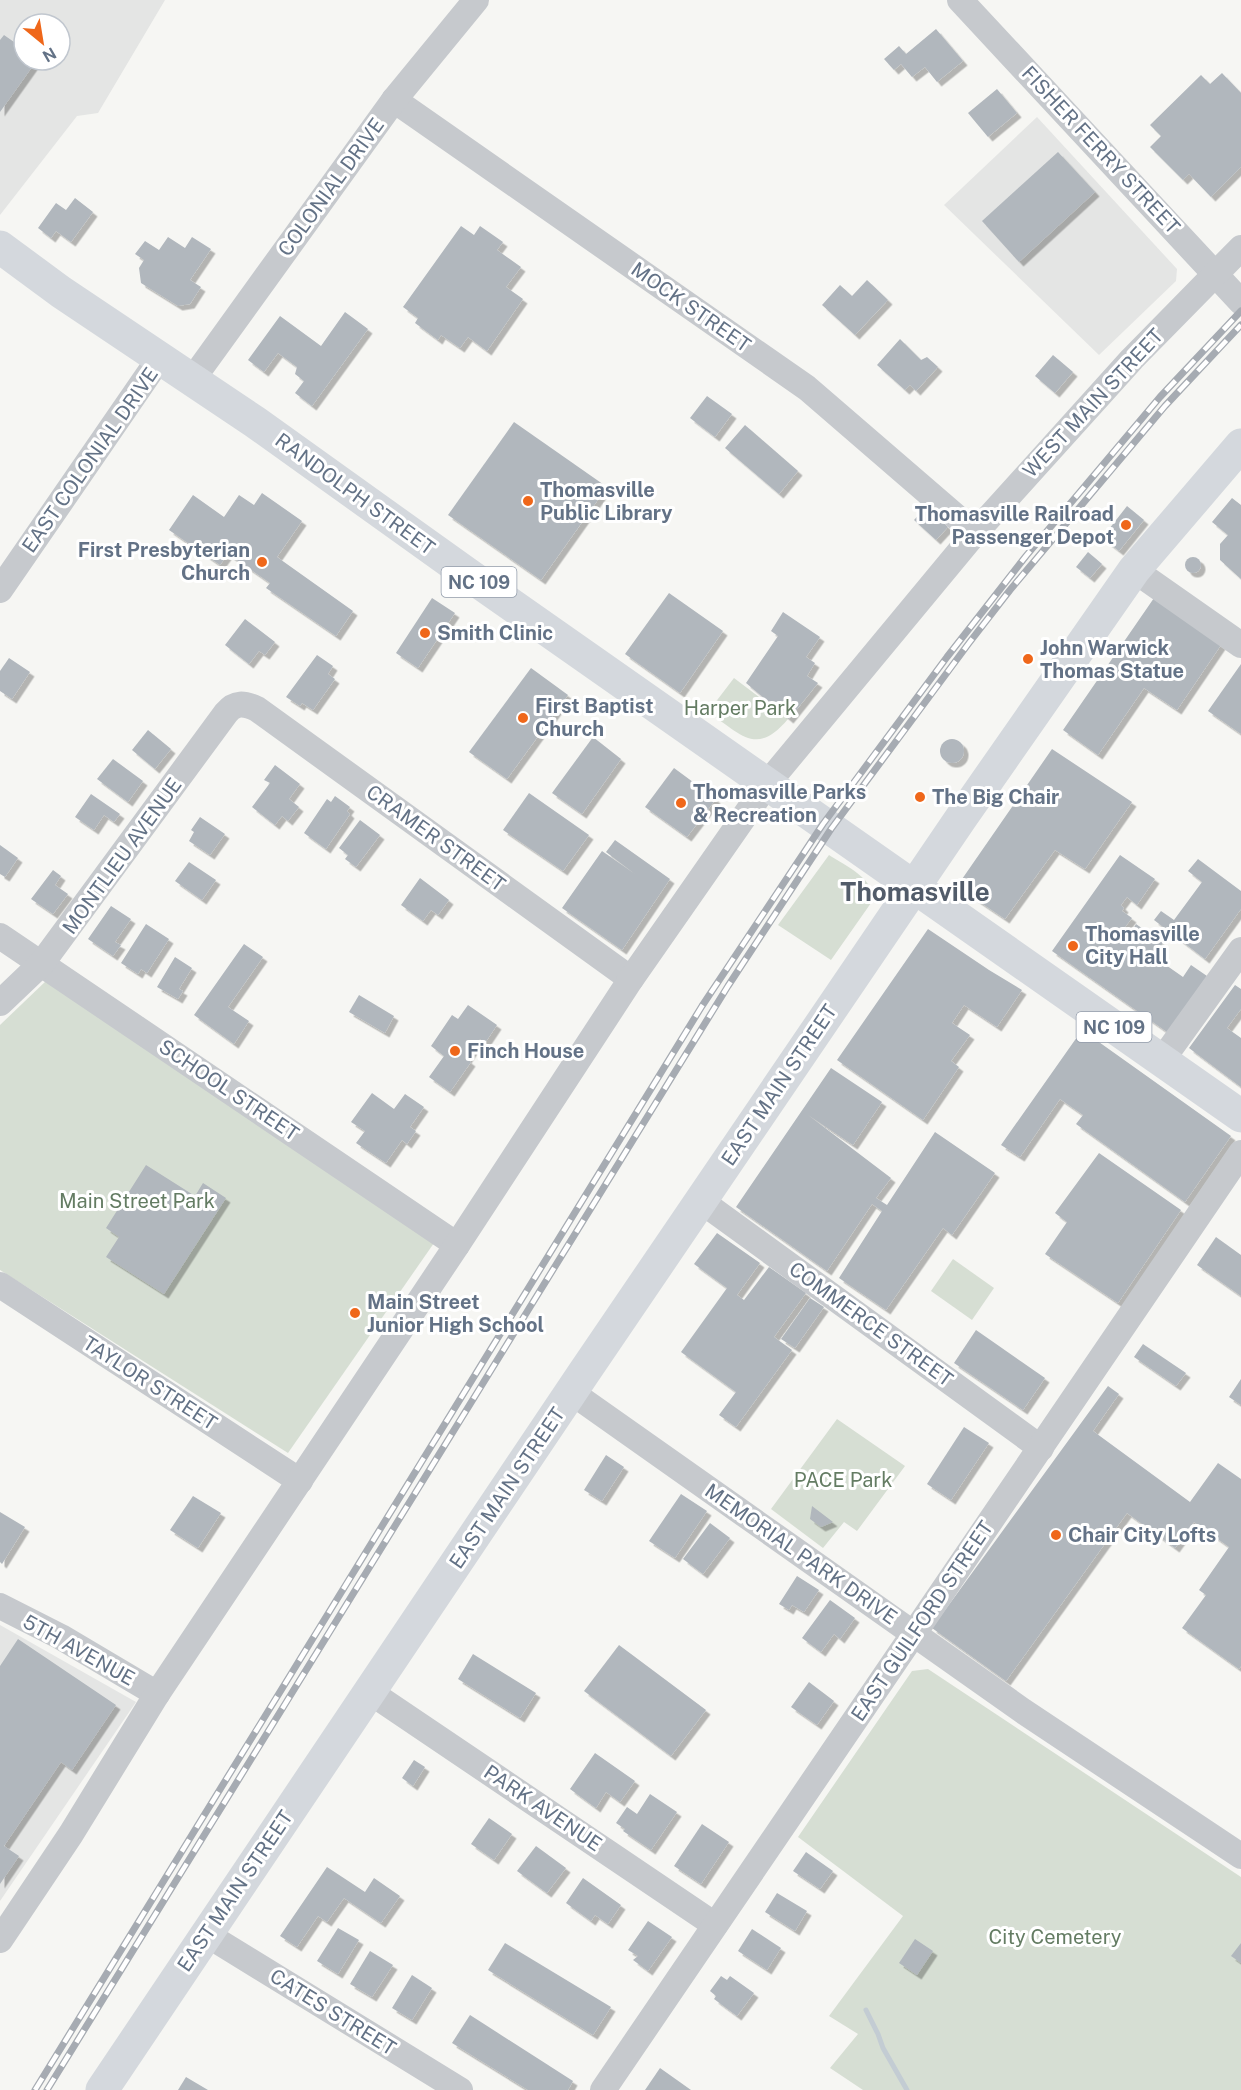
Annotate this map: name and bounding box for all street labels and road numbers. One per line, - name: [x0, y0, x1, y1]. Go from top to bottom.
- street label: FISHER FERRY STREET: [1017, 61, 1185, 239]
- street label: COLONIAL DRIVE: [273, 113, 389, 261]
- street label: MOCK STREET: [627, 257, 755, 357]
- street label: WEST MAIN STREET: [1018, 324, 1168, 482]
- street label: EAST COLONIAL DRIVE: [17, 363, 163, 557]
- street label: RANDOLPH STREET: [270, 428, 440, 560]
- road number: NC 109: [442, 567, 516, 597]
- street label: MONTLIEU AVENUE: [57, 773, 187, 939]
- street label: CRAMER STREET: [362, 780, 510, 897]
- street label: EAST MAIN STREET: [716, 1000, 842, 1170]
- road number: NC 109: [1076, 1012, 1152, 1042]
- street label: SCHOOL STREET: [154, 1034, 304, 1146]
- street label: COMMERCE STREET: [784, 1257, 958, 1392]
- street label: TAYLOR STREET: [79, 1331, 222, 1435]
- street label: EAST MAIN STREET: [444, 1403, 570, 1573]
- street label: MEMORIAL PARK DRIVE: [700, 1478, 902, 1630]
- street label: EAST GUILFORD STREET: [846, 1516, 998, 1726]
- street label: 5TH AVENUE: [19, 1609, 139, 1691]
- street label: PARK AVENUE: [479, 1760, 607, 1856]
- street label: EAST MAIN STREET: [172, 1806, 298, 1976]
- street label: CATES STREET: [266, 1964, 401, 2060]

